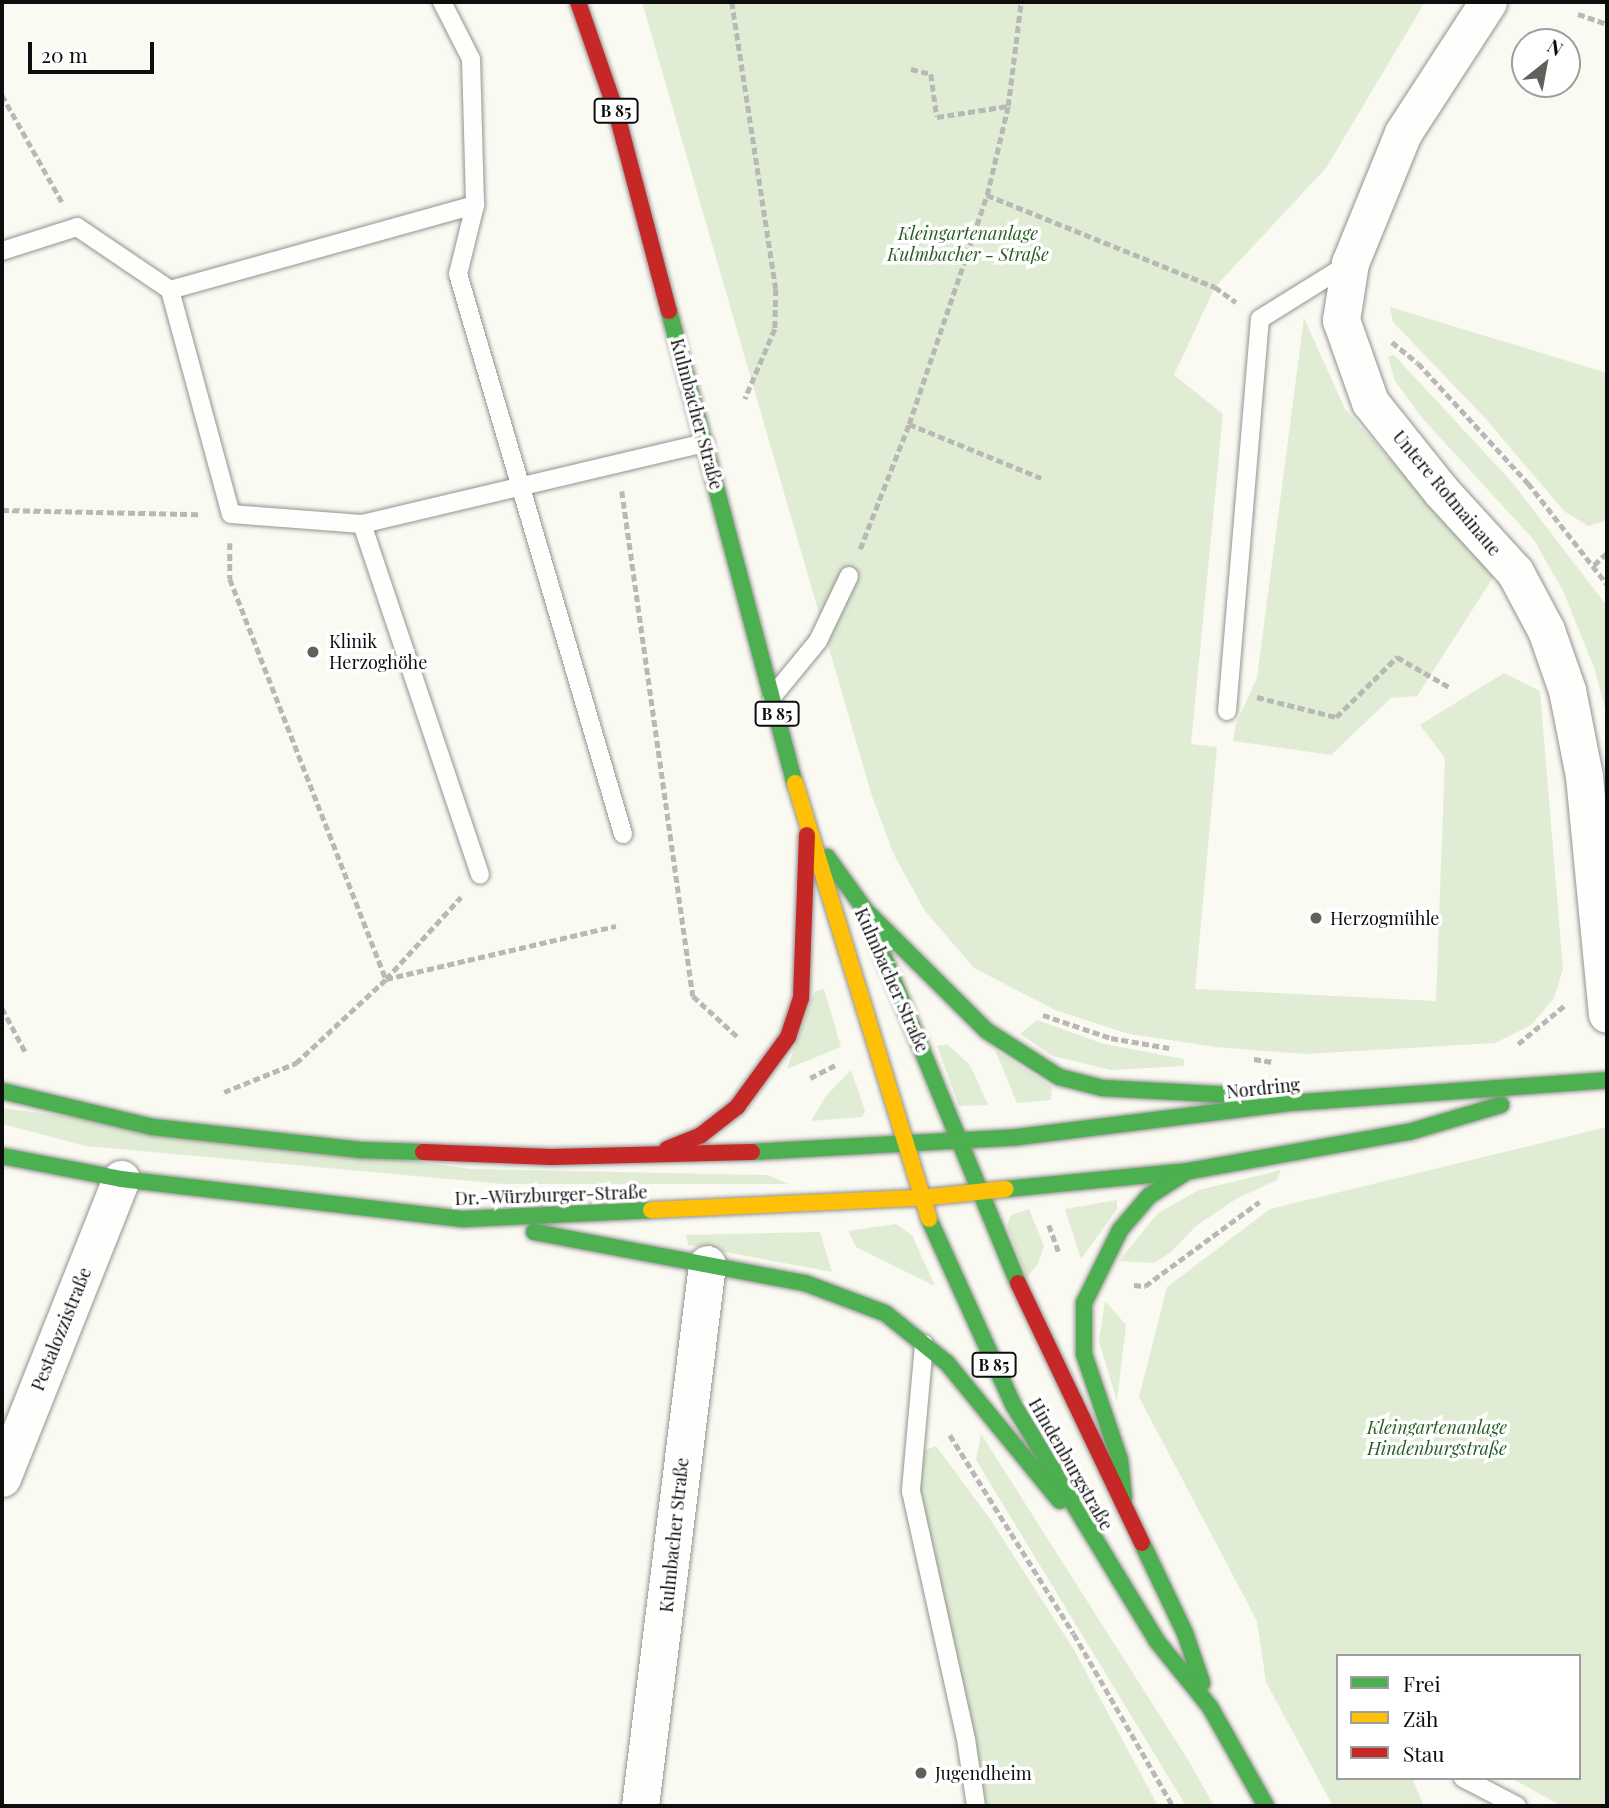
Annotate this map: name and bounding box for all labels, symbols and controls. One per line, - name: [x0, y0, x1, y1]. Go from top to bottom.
- scale bar: [32, 28, 158, 72]
- north arrow: [1511, 28, 1581, 98]
- text: N: [1543, 32, 1568, 61]
- text: 20 m: [41, 40, 88, 68]
- road number: B 85: [593, 99, 639, 124]
- park label: Kleingartenanlage Kulmbacher - Straße: [887, 223, 1049, 266]
- street label: Kulmbacher Straße: [666, 336, 728, 492]
- street label: Untere Rotmainaue: [1388, 426, 1506, 560]
- place label: Klinik Herzoghöhe: [329, 631, 427, 674]
- marker: Klinik Herzoghöhe: [303, 642, 323, 662]
- road number: B 85: [754, 702, 800, 726]
- street label: Kulmbacher Straße: [850, 904, 934, 1056]
- place label: Herzogmühle: [1330, 907, 1439, 929]
- marker: Herzogmühle: [1308, 910, 1324, 926]
- street label: Nordring: [1225, 1073, 1301, 1103]
- street label: Dr.-Würzburger-Straße: [454, 1181, 648, 1209]
- street label: Pestalozzistraße: [26, 1264, 96, 1394]
- road number: B 85: [971, 1352, 1017, 1378]
- street label: Hindenburgstraße: [1024, 1394, 1118, 1534]
- park label: Kleingartenanlage Hindenburgstraße: [1367, 1417, 1507, 1460]
- street label: Kulmbacher Straße: [655, 1456, 693, 1614]
- legend: [1336, 1654, 1581, 1780]
- text: Frei: [1403, 1669, 1441, 1697]
- text: Zäh: [1403, 1704, 1438, 1732]
- text: Stau: [1403, 1739, 1444, 1767]
- place label: Jugendheim: [935, 1762, 1032, 1784]
- marker: Jugendheim: [913, 1765, 929, 1781]

